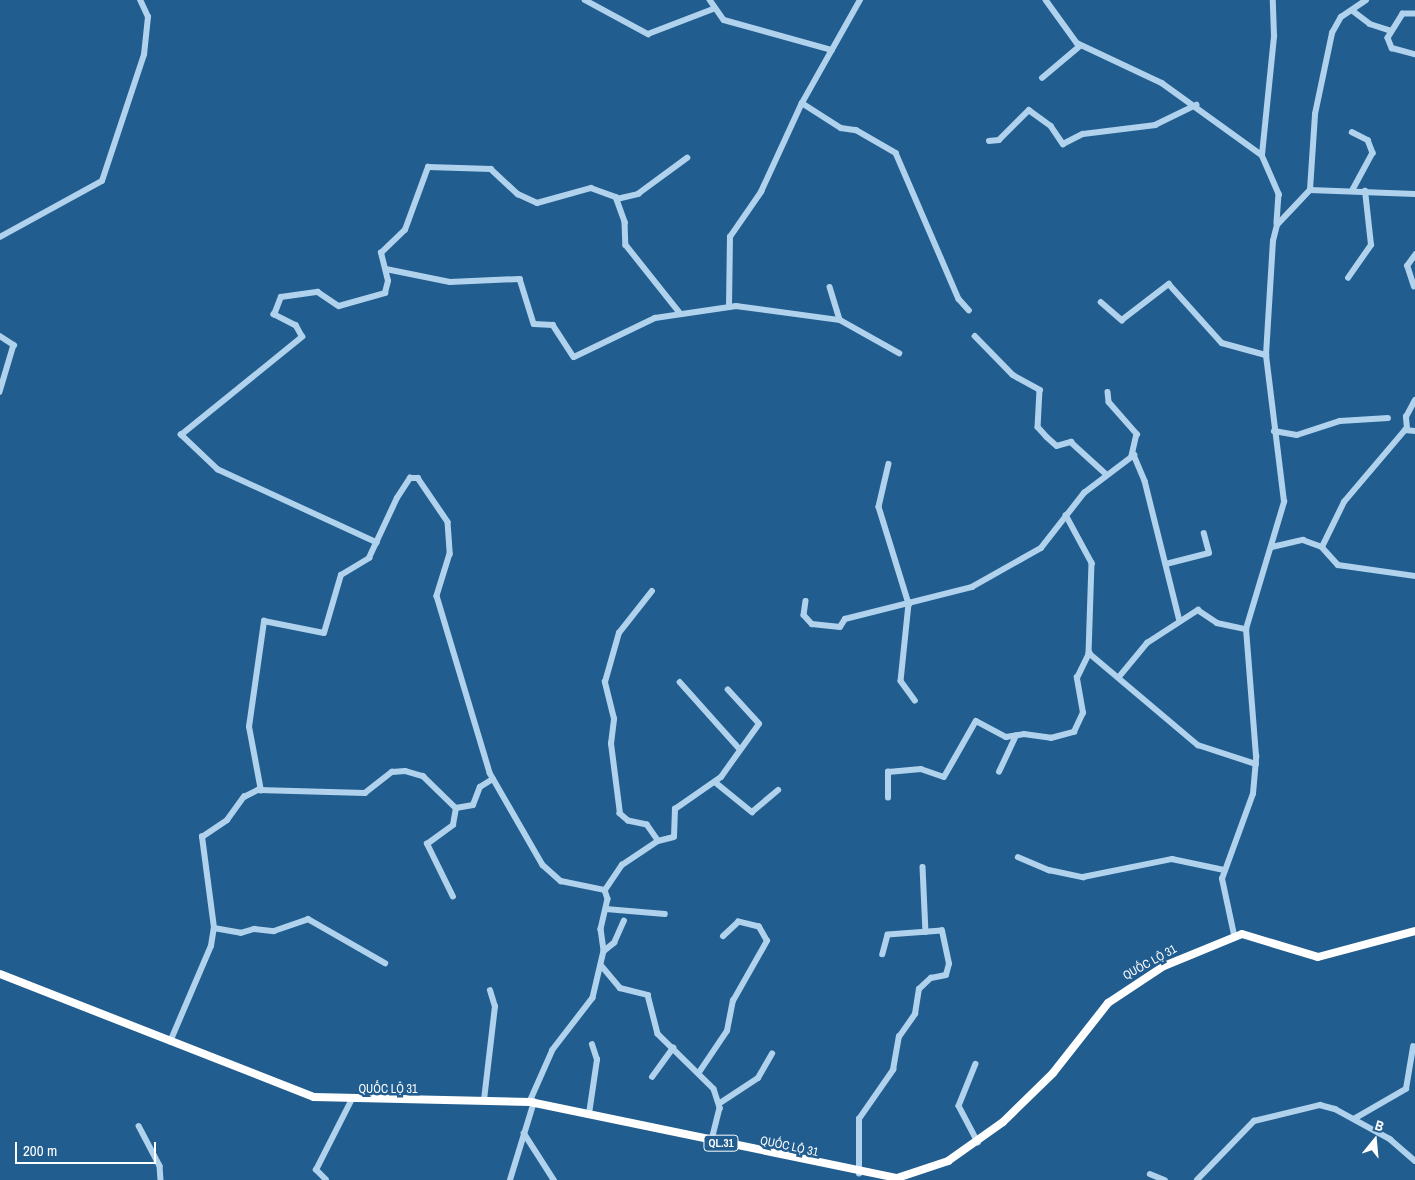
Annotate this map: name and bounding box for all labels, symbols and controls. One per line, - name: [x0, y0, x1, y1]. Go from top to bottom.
- street label: QUỐC LỘ 31: [1121, 942, 1179, 984]
- street label: QUỐC LỘ 31: [358, 1083, 418, 1097]
- north arrow: [1350, 1115, 1400, 1165]
- text: B: [1373, 1116, 1386, 1135]
- scale bar: [18, 1132, 159, 1164]
- road number: QL.31: [702, 1134, 740, 1152]
- street label: QUỐC LỘ 31: [759, 1134, 819, 1160]
- text: 200 m: [23, 1140, 57, 1161]

